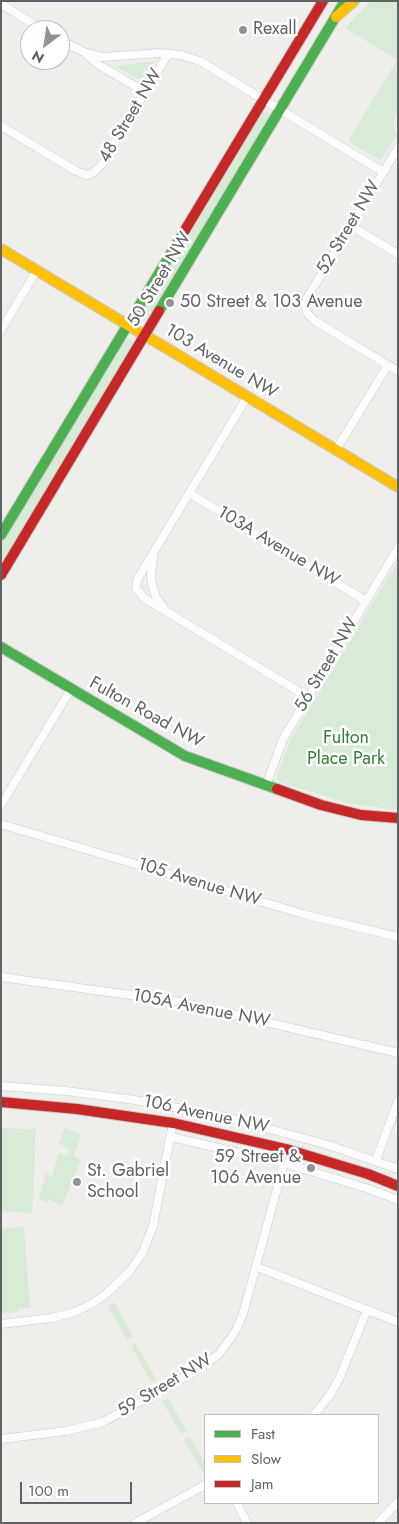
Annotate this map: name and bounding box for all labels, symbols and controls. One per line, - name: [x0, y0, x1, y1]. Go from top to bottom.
- place label: Rexall: [253, 19, 297, 41]
- north arrow: [20, 20, 70, 70]
- marker: Rexall: [237, 24, 249, 36]
- text: N: [28, 46, 48, 68]
- street label: 48 Street NW: [94, 65, 168, 167]
- street label: 52 Street NW: [312, 177, 386, 279]
- street label: 50 Street NW: [123, 229, 197, 331]
- place label: 50 Street & 103 Avenue: [180, 292, 362, 314]
- marker: 50 Street & 103 Avenue: [164, 297, 176, 309]
- street label: 103 Avenue NW: [161, 320, 281, 404]
- street label: 103A Avenue NW: [213, 502, 343, 592]
- street label: 56 Street NW: [290, 614, 364, 716]
- street label: Fulton Road NW: [85, 673, 207, 753]
- park label: Fulton Place Park: [307, 728, 385, 771]
- street label: 105 Avenue NW: [135, 854, 263, 912]
- street label: 105A Avenue NW: [130, 985, 272, 1033]
- street label: 106 Avenue NW: [141, 1091, 271, 1139]
- place label: 59 Street & 106 Avenue: [210, 1147, 301, 1190]
- place label: St. Gabriel School: [87, 1161, 169, 1204]
- marker: 59 Street & 106 Avenue: [305, 1162, 317, 1174]
- marker: St. Gabriel School: [71, 1176, 83, 1188]
- street label: 59 Street NW: [114, 1349, 216, 1423]
- legend: [204, 1414, 379, 1504]
- text: Fast: [251, 1423, 275, 1445]
- text: Slow: [251, 1448, 281, 1470]
- scale bar: [22, 1472, 135, 1504]
- text: Jam: [251, 1473, 274, 1495]
- text: 100 m: [28, 1480, 69, 1502]

